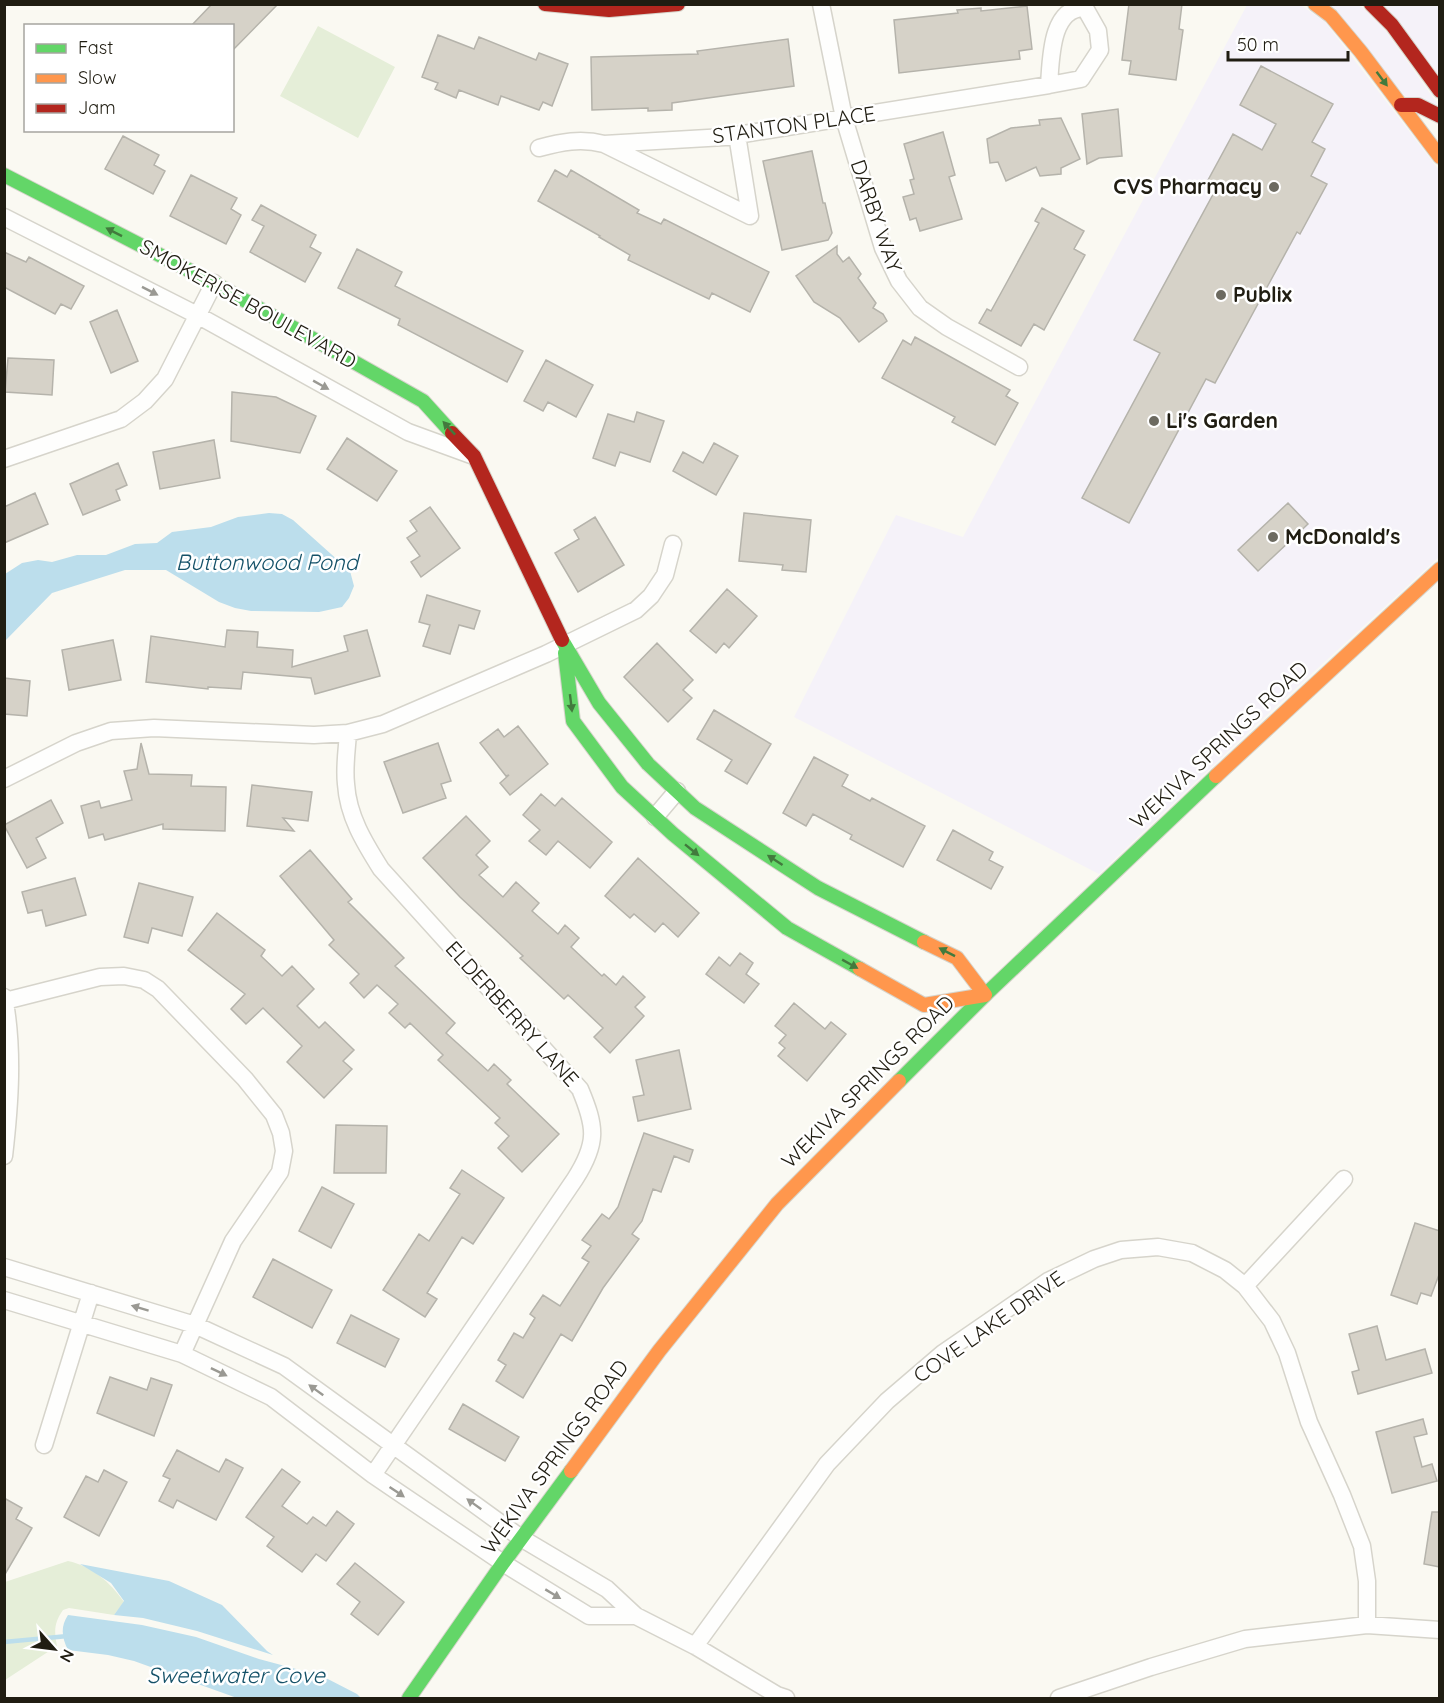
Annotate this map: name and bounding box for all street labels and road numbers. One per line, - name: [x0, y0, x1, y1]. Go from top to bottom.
- street label: STANTON PLACE: [711, 100, 877, 148]
- street label: DARBY WAY: [846, 156, 908, 276]
- street label: SMOKERISE BOULEVARD: [135, 233, 361, 374]
- street label: WEKIVA SPRINGS ROAD: [1124, 655, 1313, 834]
- street label: ELDERBERRY LANE: [441, 935, 585, 1092]
- street label: WEKIVA SPRINGS ROAD: [775, 989, 959, 1173]
- street label: COVE LAKE DRIVE: [908, 1264, 1069, 1388]
- street label: WEKIVA SPRINGS ROAD: [475, 1354, 633, 1559]

